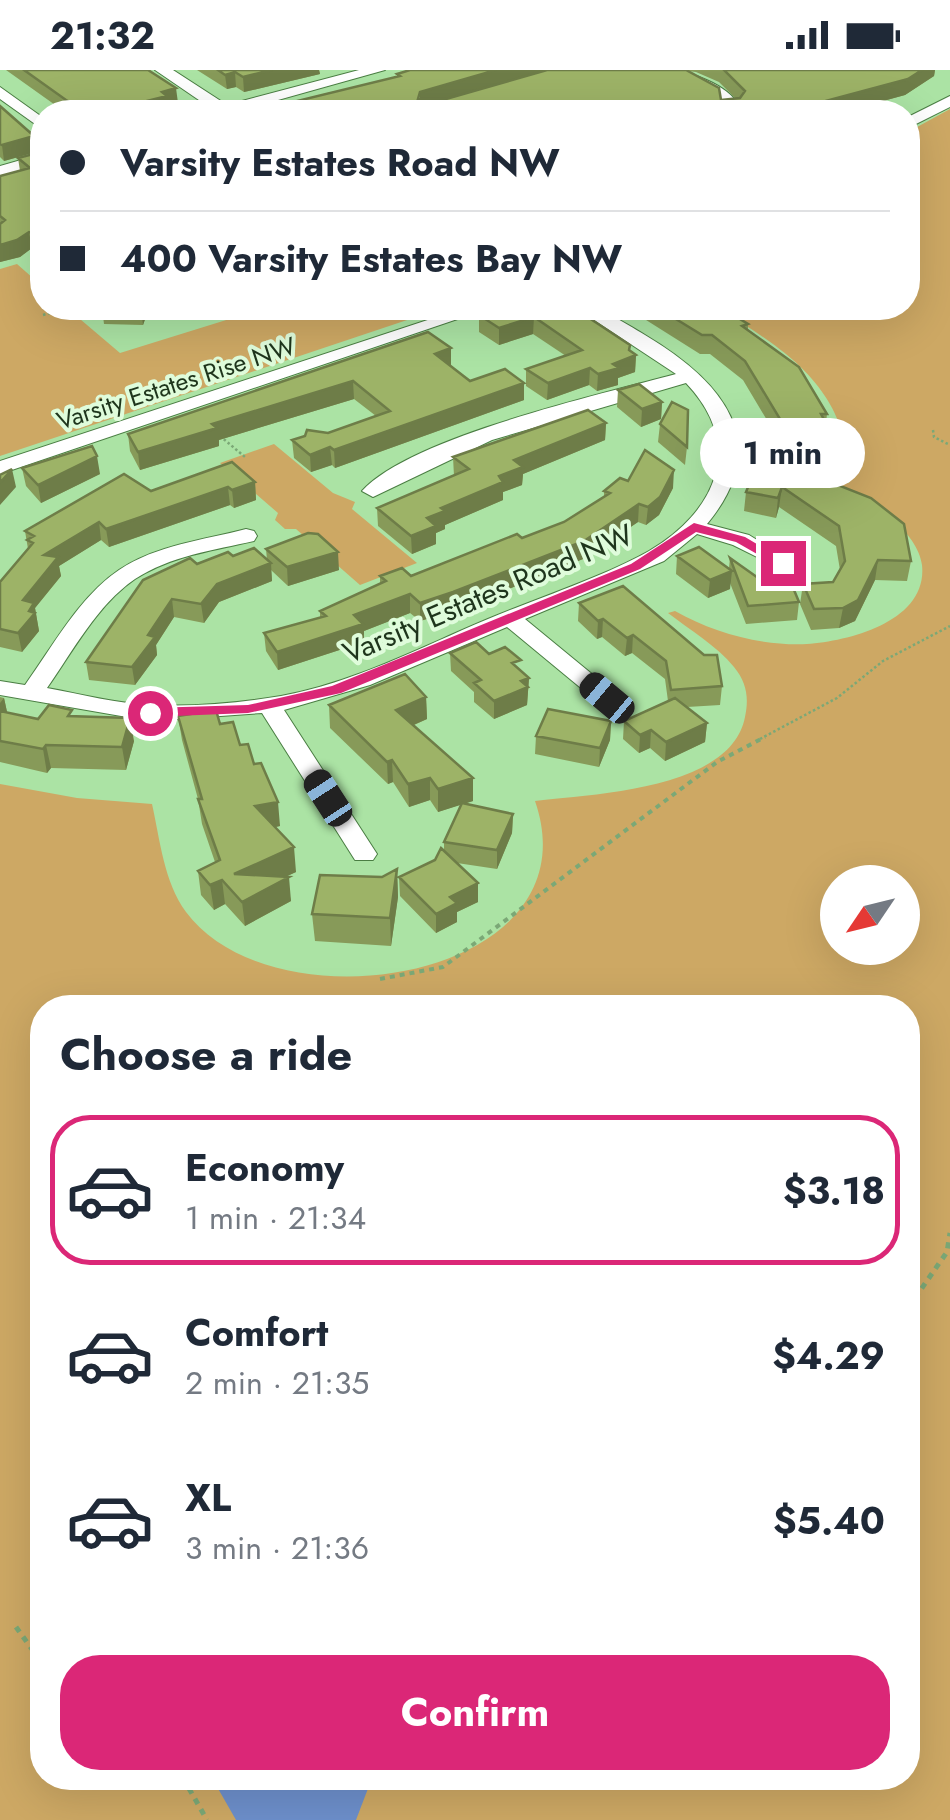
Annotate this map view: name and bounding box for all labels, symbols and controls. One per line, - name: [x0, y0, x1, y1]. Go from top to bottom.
- text: 21:32: [50, 8, 155, 63]
- text: Varsity Estates Road NW: [120, 135, 560, 190]
- text: 400 Varsity Estates Bay NW: [120, 231, 622, 286]
- street label: Varsity Estates Rise NW: [52, 327, 300, 439]
- callout: 1 min: [700, 418, 866, 488]
- text: 1 min: [743, 430, 822, 476]
- street label: Varsity Estates Road NW: [336, 513, 640, 674]
- route end: [761, 541, 806, 586]
- car: [574, 667, 640, 729]
- route start: [128, 691, 173, 736]
- car: [299, 765, 357, 831]
- north arrow: [820, 865, 920, 965]
- map controls: [820, 865, 920, 965]
- text: Choose a ride: [60, 1022, 352, 1087]
- text: Economy: [185, 1140, 344, 1195]
- icon: car: [65, 1145, 155, 1235]
- text: $3.18: [783, 1163, 885, 1218]
- text: 1 min · 21:34: [185, 1195, 366, 1241]
- text: Comfort: [185, 1305, 328, 1360]
- icon: car: [65, 1310, 155, 1400]
- text: $4.29: [772, 1328, 885, 1383]
- text: 2 min · 21:35: [185, 1360, 369, 1406]
- text: XL: [185, 1470, 231, 1525]
- icon: car: [65, 1475, 155, 1565]
- text: $5.40: [773, 1493, 885, 1548]
- text: 3 min · 21:36: [185, 1525, 369, 1571]
- button: Confirm: [60, 1655, 890, 1770]

